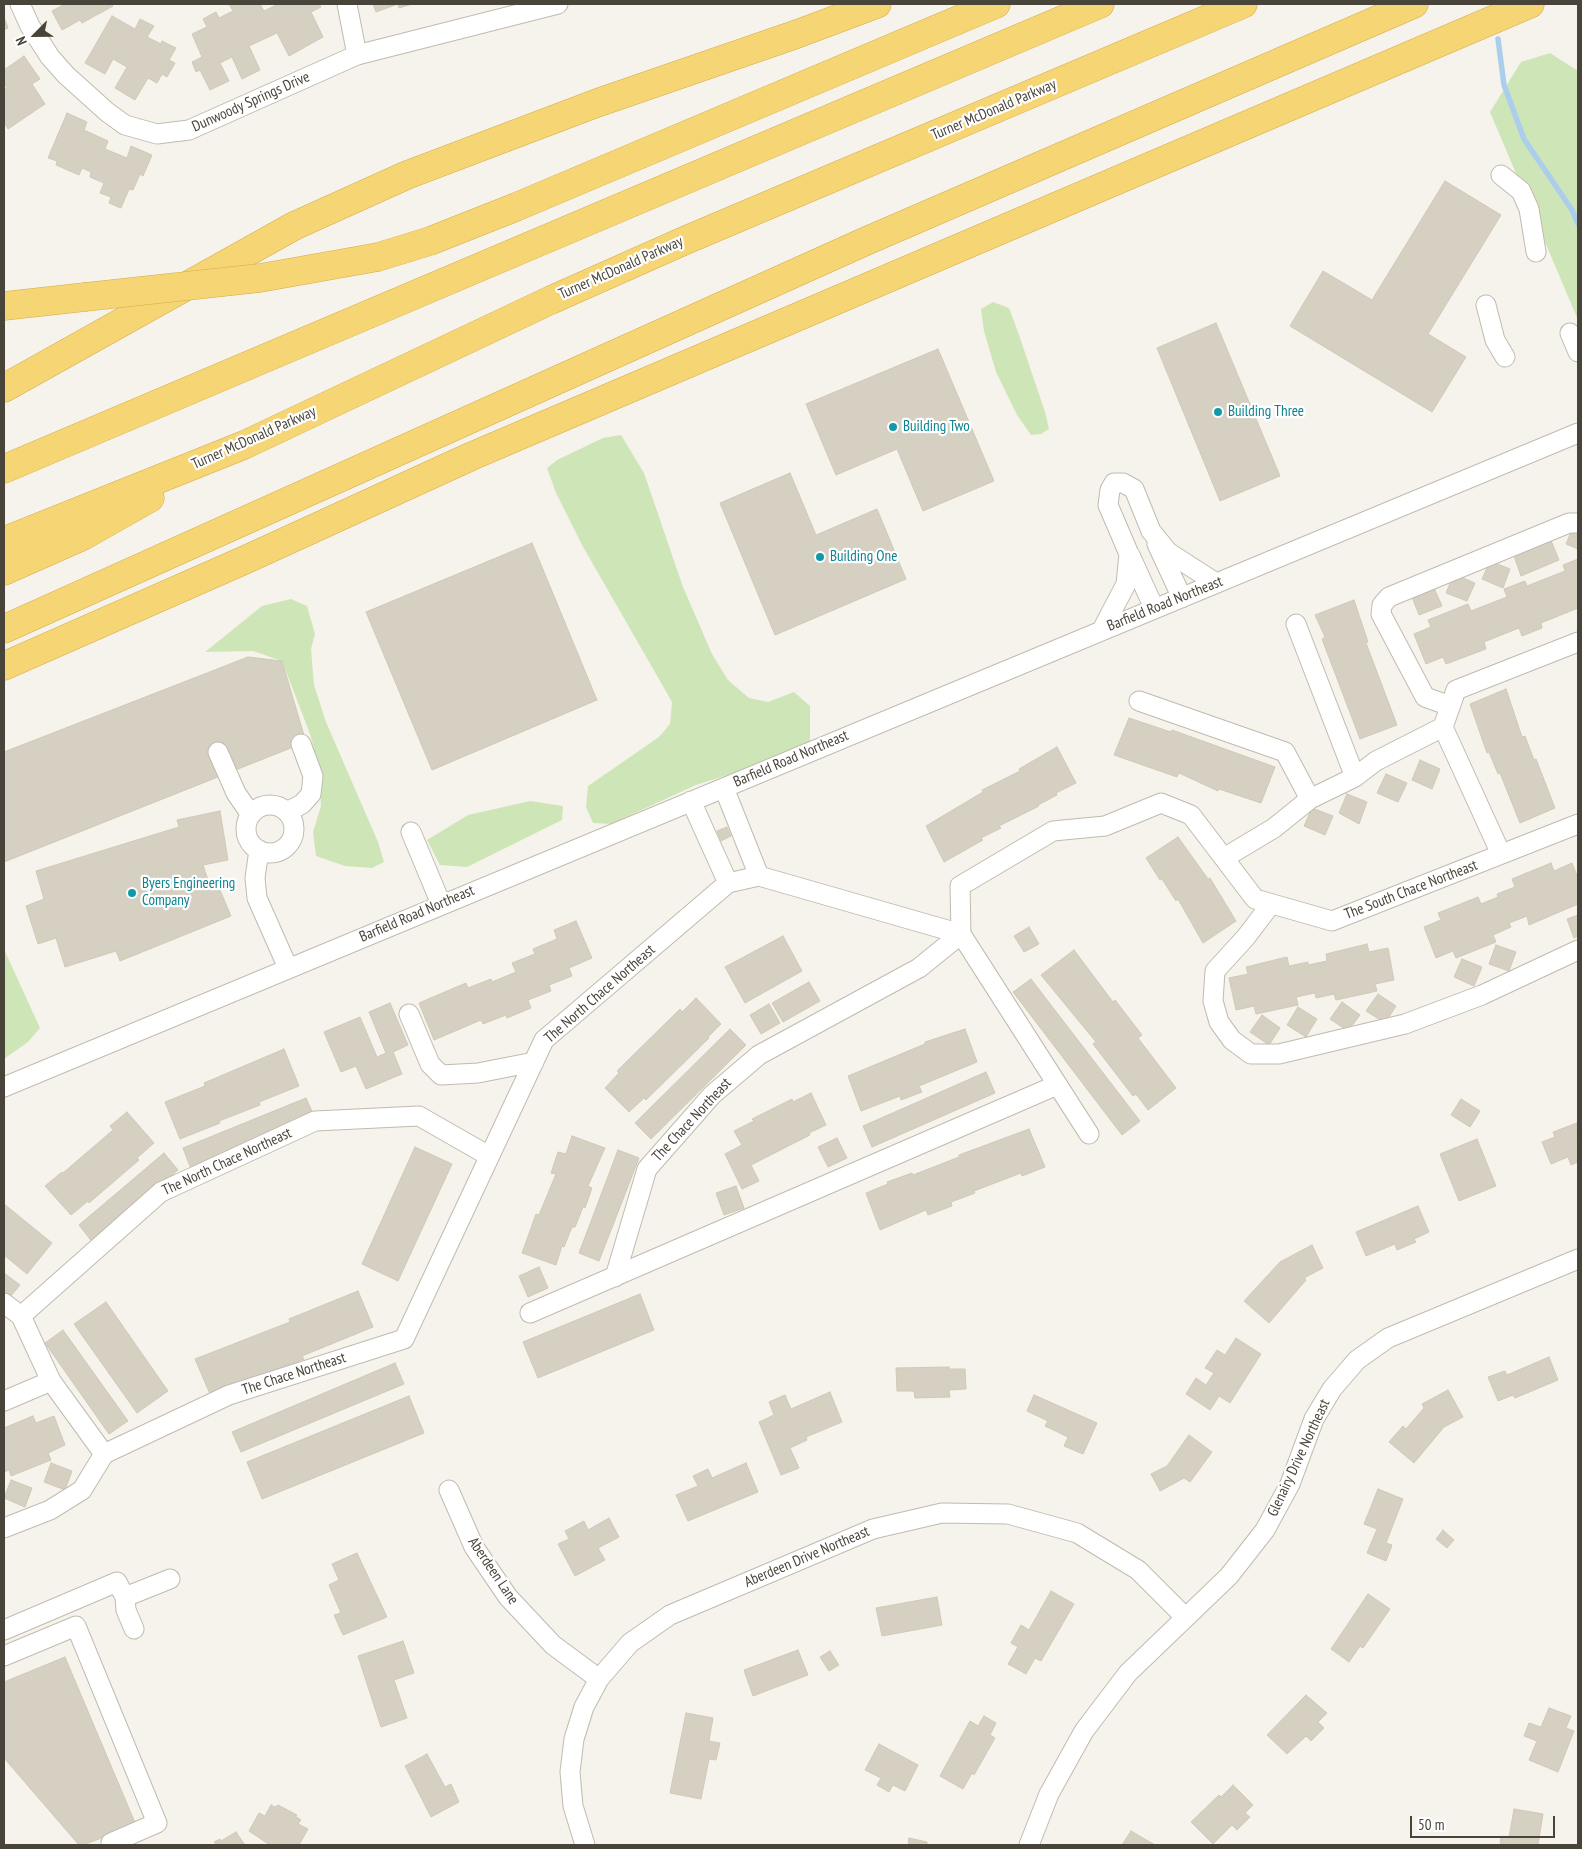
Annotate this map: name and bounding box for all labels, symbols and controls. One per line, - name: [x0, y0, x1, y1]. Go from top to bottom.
- north arrow: [10, 10, 60, 60]
- text: N: [11, 34, 31, 48]
- street label: Dunwoody Springs Drive: [189, 68, 313, 136]
- street label: Turner McDonald Parkway: [929, 76, 1059, 144]
- street label: Turner McDonald Parkway: [556, 233, 686, 303]
- street label: Turner McDonald Parkway: [189, 403, 319, 473]
- place label: Building Three: [1228, 403, 1304, 421]
- marker: Building Three: [1212, 406, 1224, 418]
- place label: Building Two: [903, 418, 970, 436]
- marker: Building Two: [887, 421, 899, 433]
- place label: Building One: [830, 548, 897, 566]
- marker: Building One: [814, 551, 826, 563]
- street label: Barfield Road Northeast: [1105, 573, 1225, 635]
- street label: Barfield Road Northeast: [731, 727, 851, 791]
- street label: The South Chace Northeast: [1342, 856, 1480, 924]
- place label: Byers Engineering Company: [142, 875, 235, 910]
- street label: Barfield Road Northeast: [357, 882, 477, 946]
- marker: Byers Engineering Company: [126, 887, 138, 899]
- street label: The North Chace Northeast: [541, 941, 659, 1047]
- street label: The Chace Northeast: [649, 1074, 735, 1166]
- street label: The North Chace Northeast: [159, 1124, 295, 1200]
- street label: The Chace Northeast: [240, 1349, 348, 1399]
- street label: Glenairy Drive Northeast: [1264, 1396, 1334, 1520]
- street label: Aberdeen Drive Northeast: [742, 1523, 872, 1591]
- street label: Aberdeen Lane: [464, 1534, 522, 1608]
- scale bar: [1412, 1806, 1557, 1838]
- text: 50 m: [1418, 1815, 1444, 1834]

